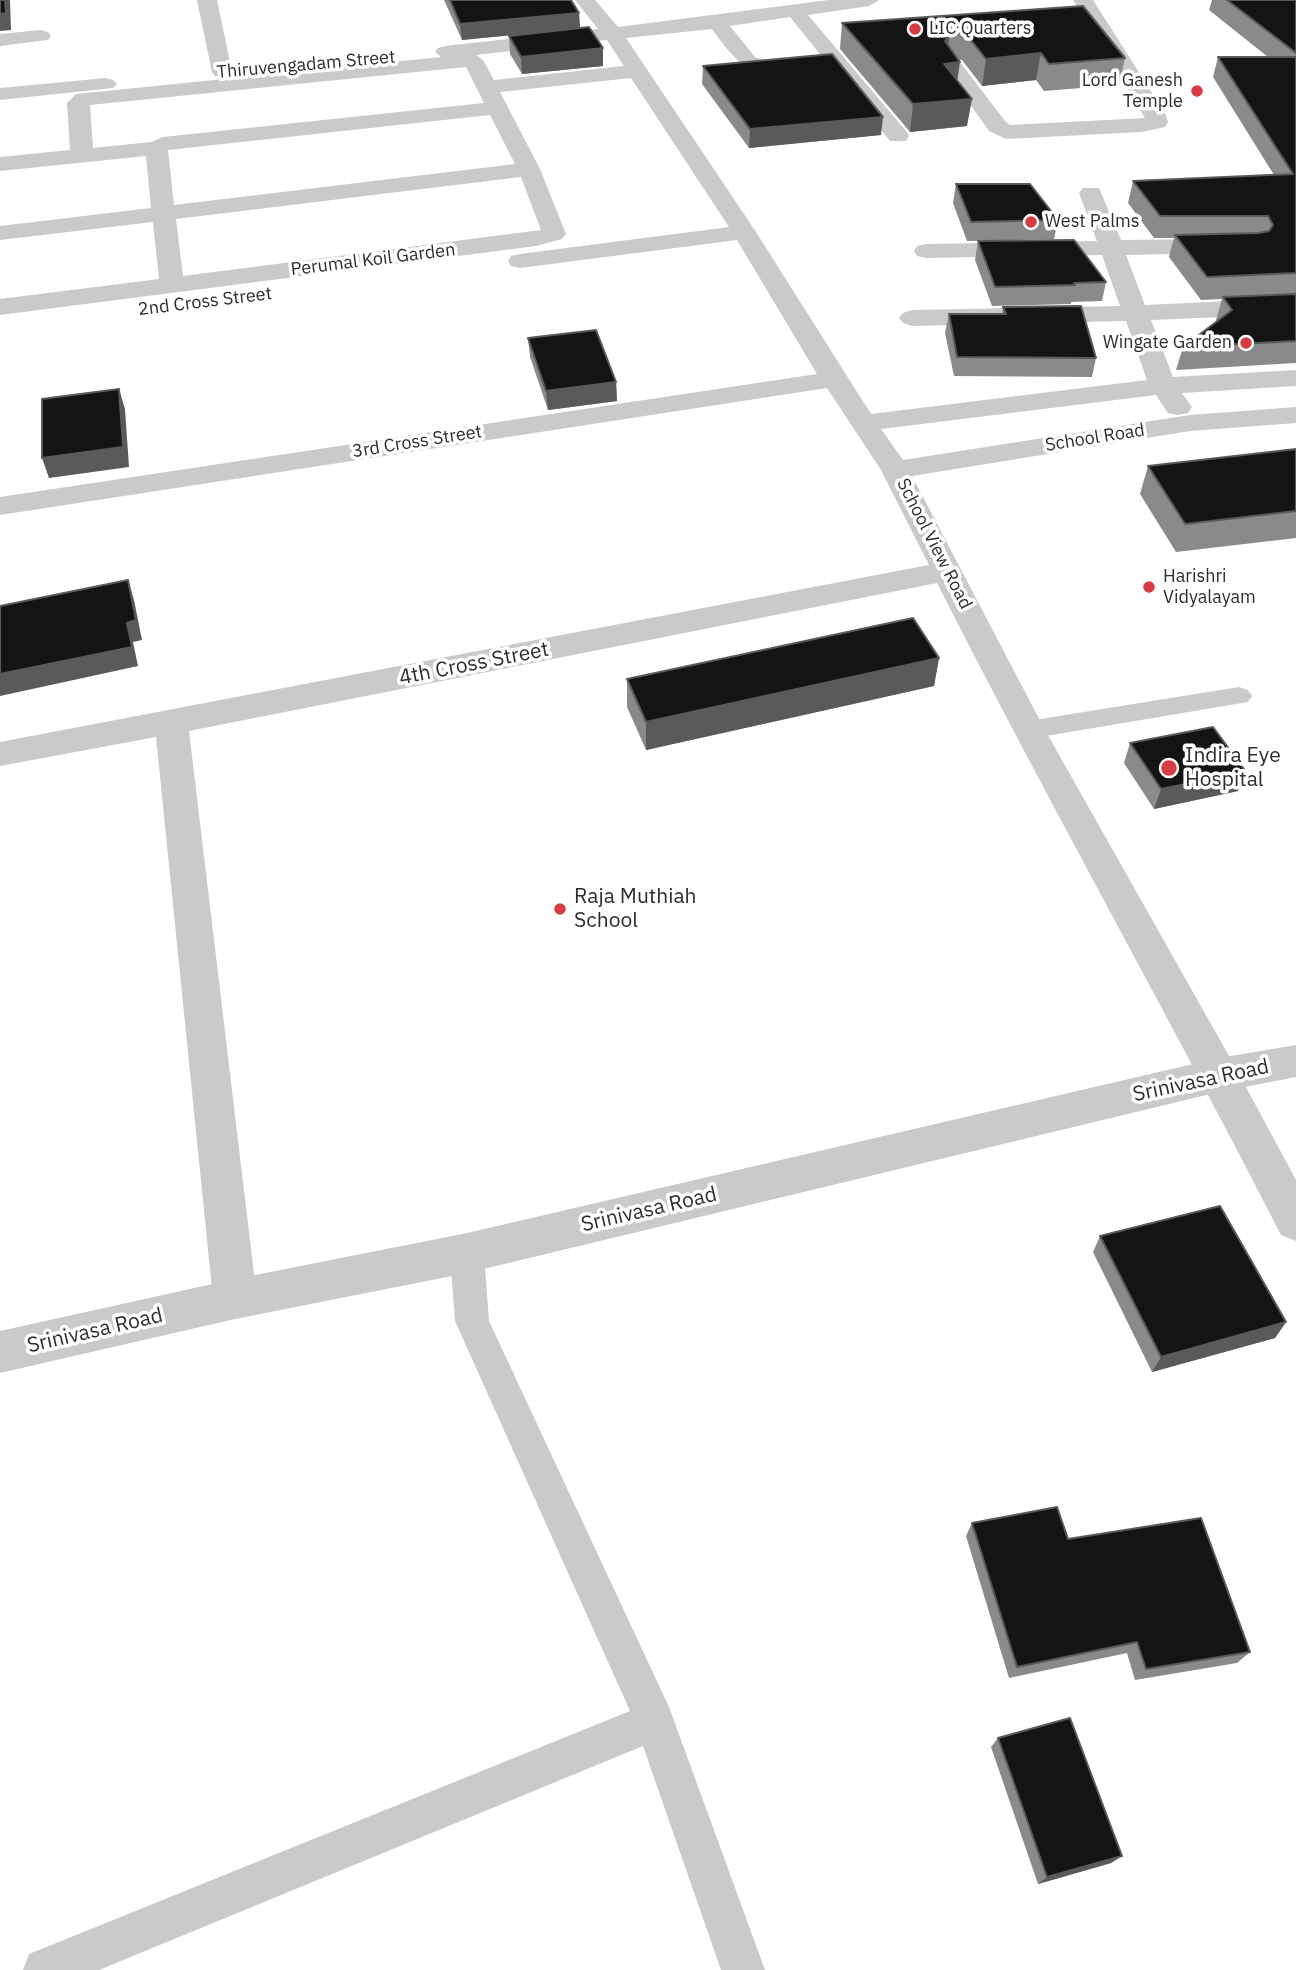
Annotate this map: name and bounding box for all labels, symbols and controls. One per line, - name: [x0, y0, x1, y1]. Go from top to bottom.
- place label: LIC Quarters: [929, 18, 1031, 40]
- marker: LIC Quarters: [907, 21, 923, 37]
- street label: Thiruvengadam Street: [216, 46, 396, 84]
- place label: Lord Ganesh Temple: [1082, 70, 1183, 112]
- marker: Lord Ganesh Temple: [1189, 83, 1205, 99]
- place label: West Palms: [1045, 211, 1140, 233]
- marker: West Palms: [1023, 214, 1039, 230]
- street label: Perumal Koil Garden: [290, 239, 456, 281]
- street label: 2nd Cross Street: [137, 283, 273, 321]
- place label: Wingate Garden: [1103, 332, 1232, 354]
- marker: Wingate Garden: [1238, 335, 1254, 351]
- street label: School Road: [1044, 419, 1146, 457]
- street label: 3rd Cross Street: [351, 421, 483, 463]
- street label: School View Road: [892, 475, 976, 613]
- place label: Harishri Vidyalayam: [1163, 566, 1256, 608]
- marker: Harishri Vidyalayam: [1141, 579, 1157, 595]
- street label: 4th Cross Street: [397, 637, 551, 691]
- place label: Indira Eye Hospital: [1185, 743, 1281, 793]
- marker: Indira Eye Hospital: [1159, 758, 1179, 778]
- place label: Raja Muthiah School: [574, 884, 697, 934]
- marker: Raja Muthiah School: [552, 901, 568, 917]
- street label: Srinivasa Road: [1131, 1054, 1271, 1108]
- street label: Srinivasa Road: [579, 1182, 719, 1238]
- street label: Srinivasa Road: [25, 1303, 165, 1359]

